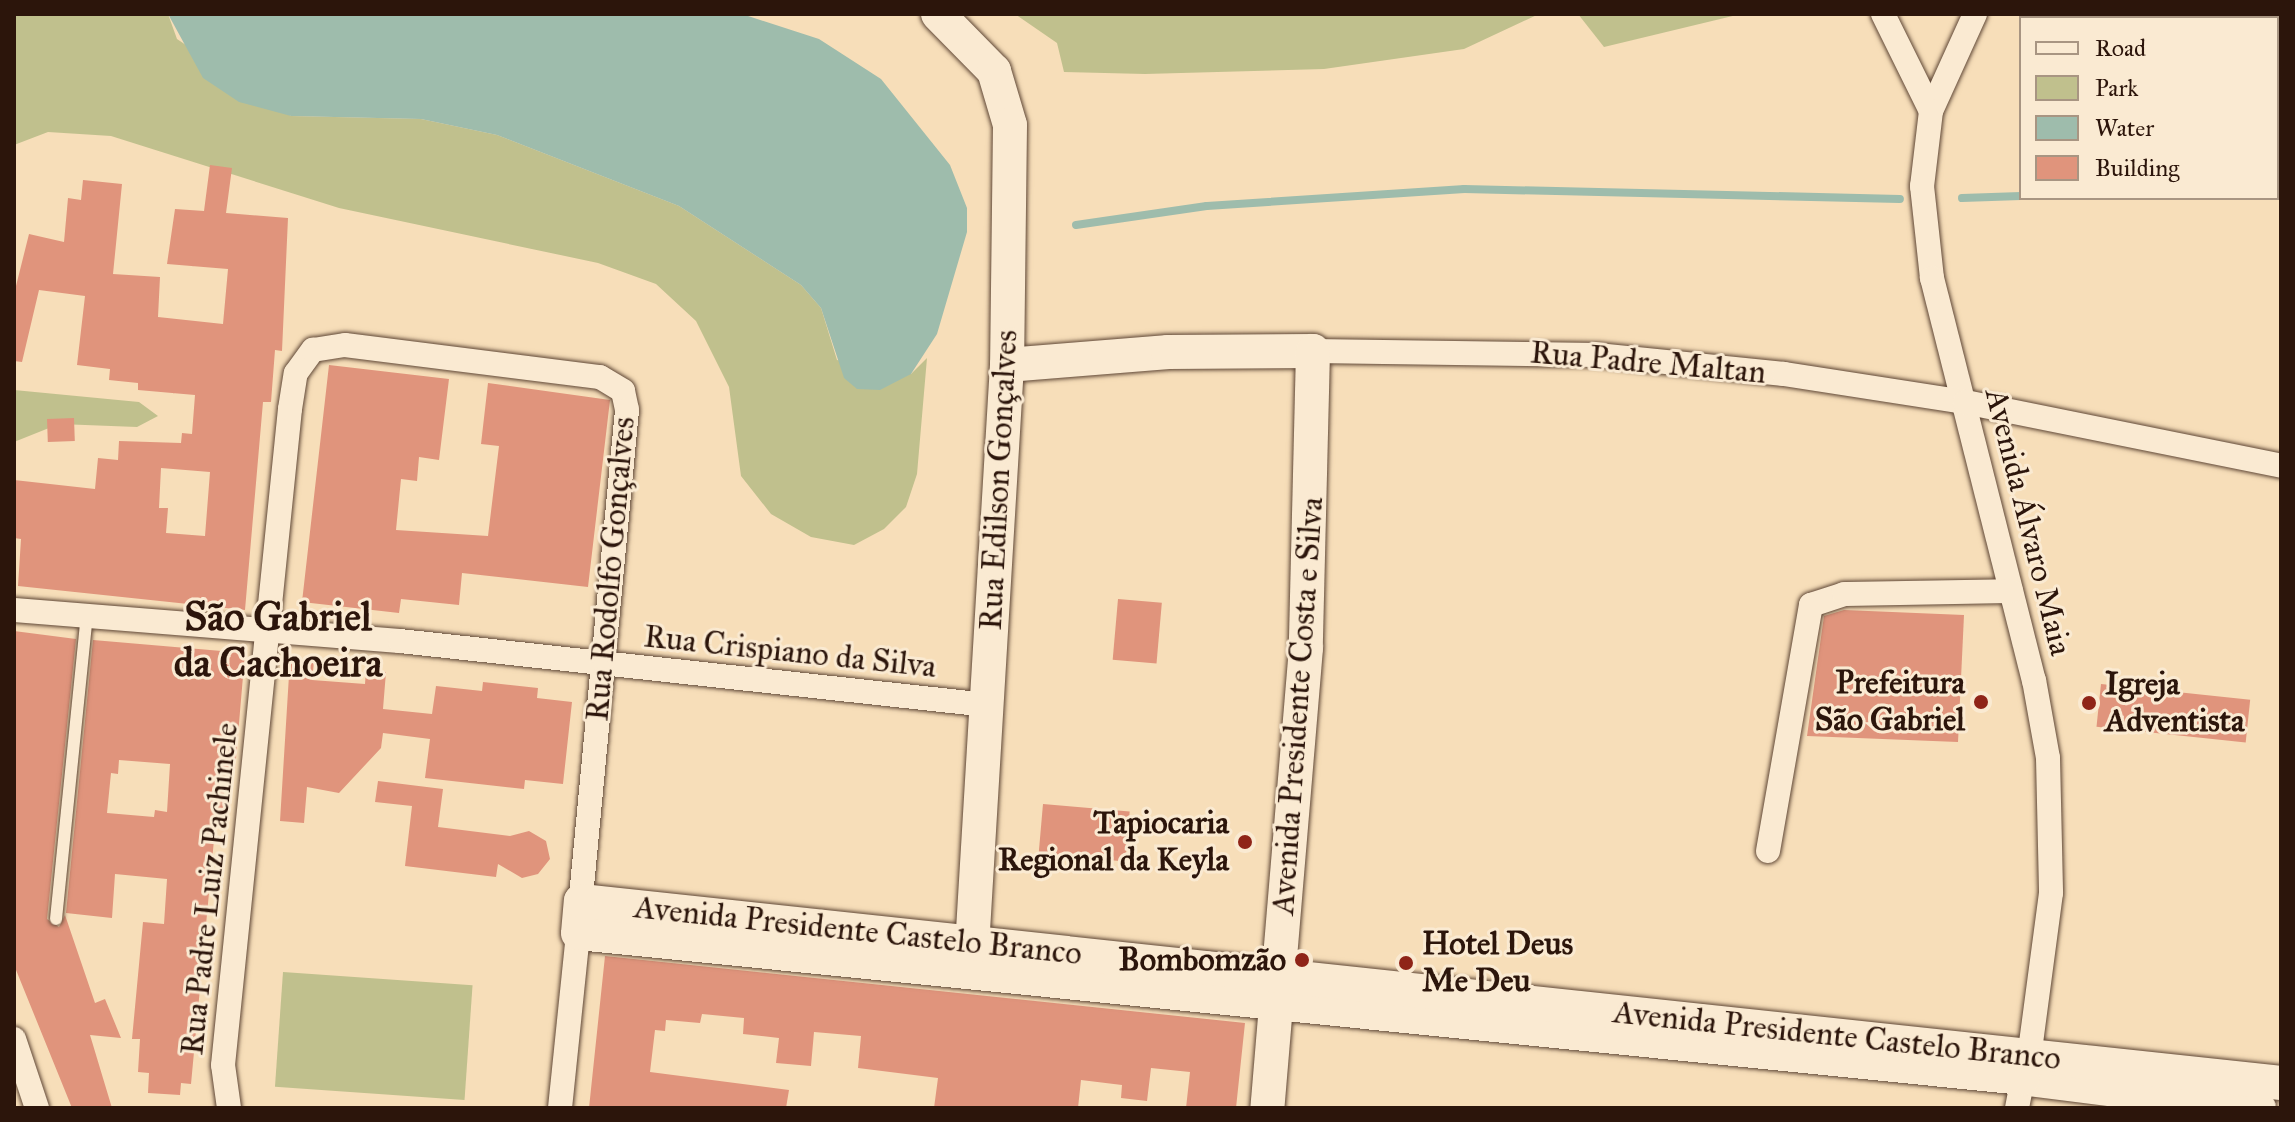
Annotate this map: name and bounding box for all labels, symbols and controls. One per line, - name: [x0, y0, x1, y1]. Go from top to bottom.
- legend: [2019, 16, 2279, 200]
- text: Road: [2095, 33, 2146, 63]
- text: Park: [2095, 73, 2138, 103]
- text: Water: [2095, 113, 2154, 143]
- text: Building: [2095, 153, 2180, 183]
- street label: Rua Edilson Gonçalves: [972, 329, 1026, 631]
- street label: Rua Padre Maltan: [1529, 334, 1767, 392]
- street label: Avenida Álvaro Maia: [1976, 385, 2080, 659]
- street label: Rua Rodolfo Gonçalves: [579, 415, 643, 723]
- street label: Avenida Presidente Costa e Silva: [1264, 496, 1332, 916]
- district label: São Gabriel da Cachoeira: [174, 593, 382, 687]
- street label: Rua Crispiano da Silva: [642, 618, 938, 686]
- place label: Prefeitura São Gabriel: [1815, 665, 1965, 740]
- place label: Igreja Adventista: [2105, 666, 2244, 741]
- marker: Prefeitura São Gabriel: [1972, 693, 1990, 711]
- marker: Igreja Adventista: [2080, 694, 2098, 712]
- street label: Rua Padre Luiz Pachinele: [173, 721, 247, 1057]
- place label: Tapiocaria Regional da Keyla: [998, 805, 1229, 880]
- marker: Tapiocaria Regional da Keyla: [1236, 833, 1254, 851]
- street label: Avenida Presidente Castelo Branco: [632, 888, 1084, 974]
- place label: Hotel Deus Me Deu: [1422, 926, 1573, 1001]
- place label: Bombomzão: [1118, 941, 1286, 979]
- marker: Bombomzão: [1293, 951, 1311, 969]
- marker: Hotel Deus Me Deu: [1397, 954, 1415, 972]
- street label: Avenida Presidente Castelo Branco: [1611, 993, 2063, 1079]

